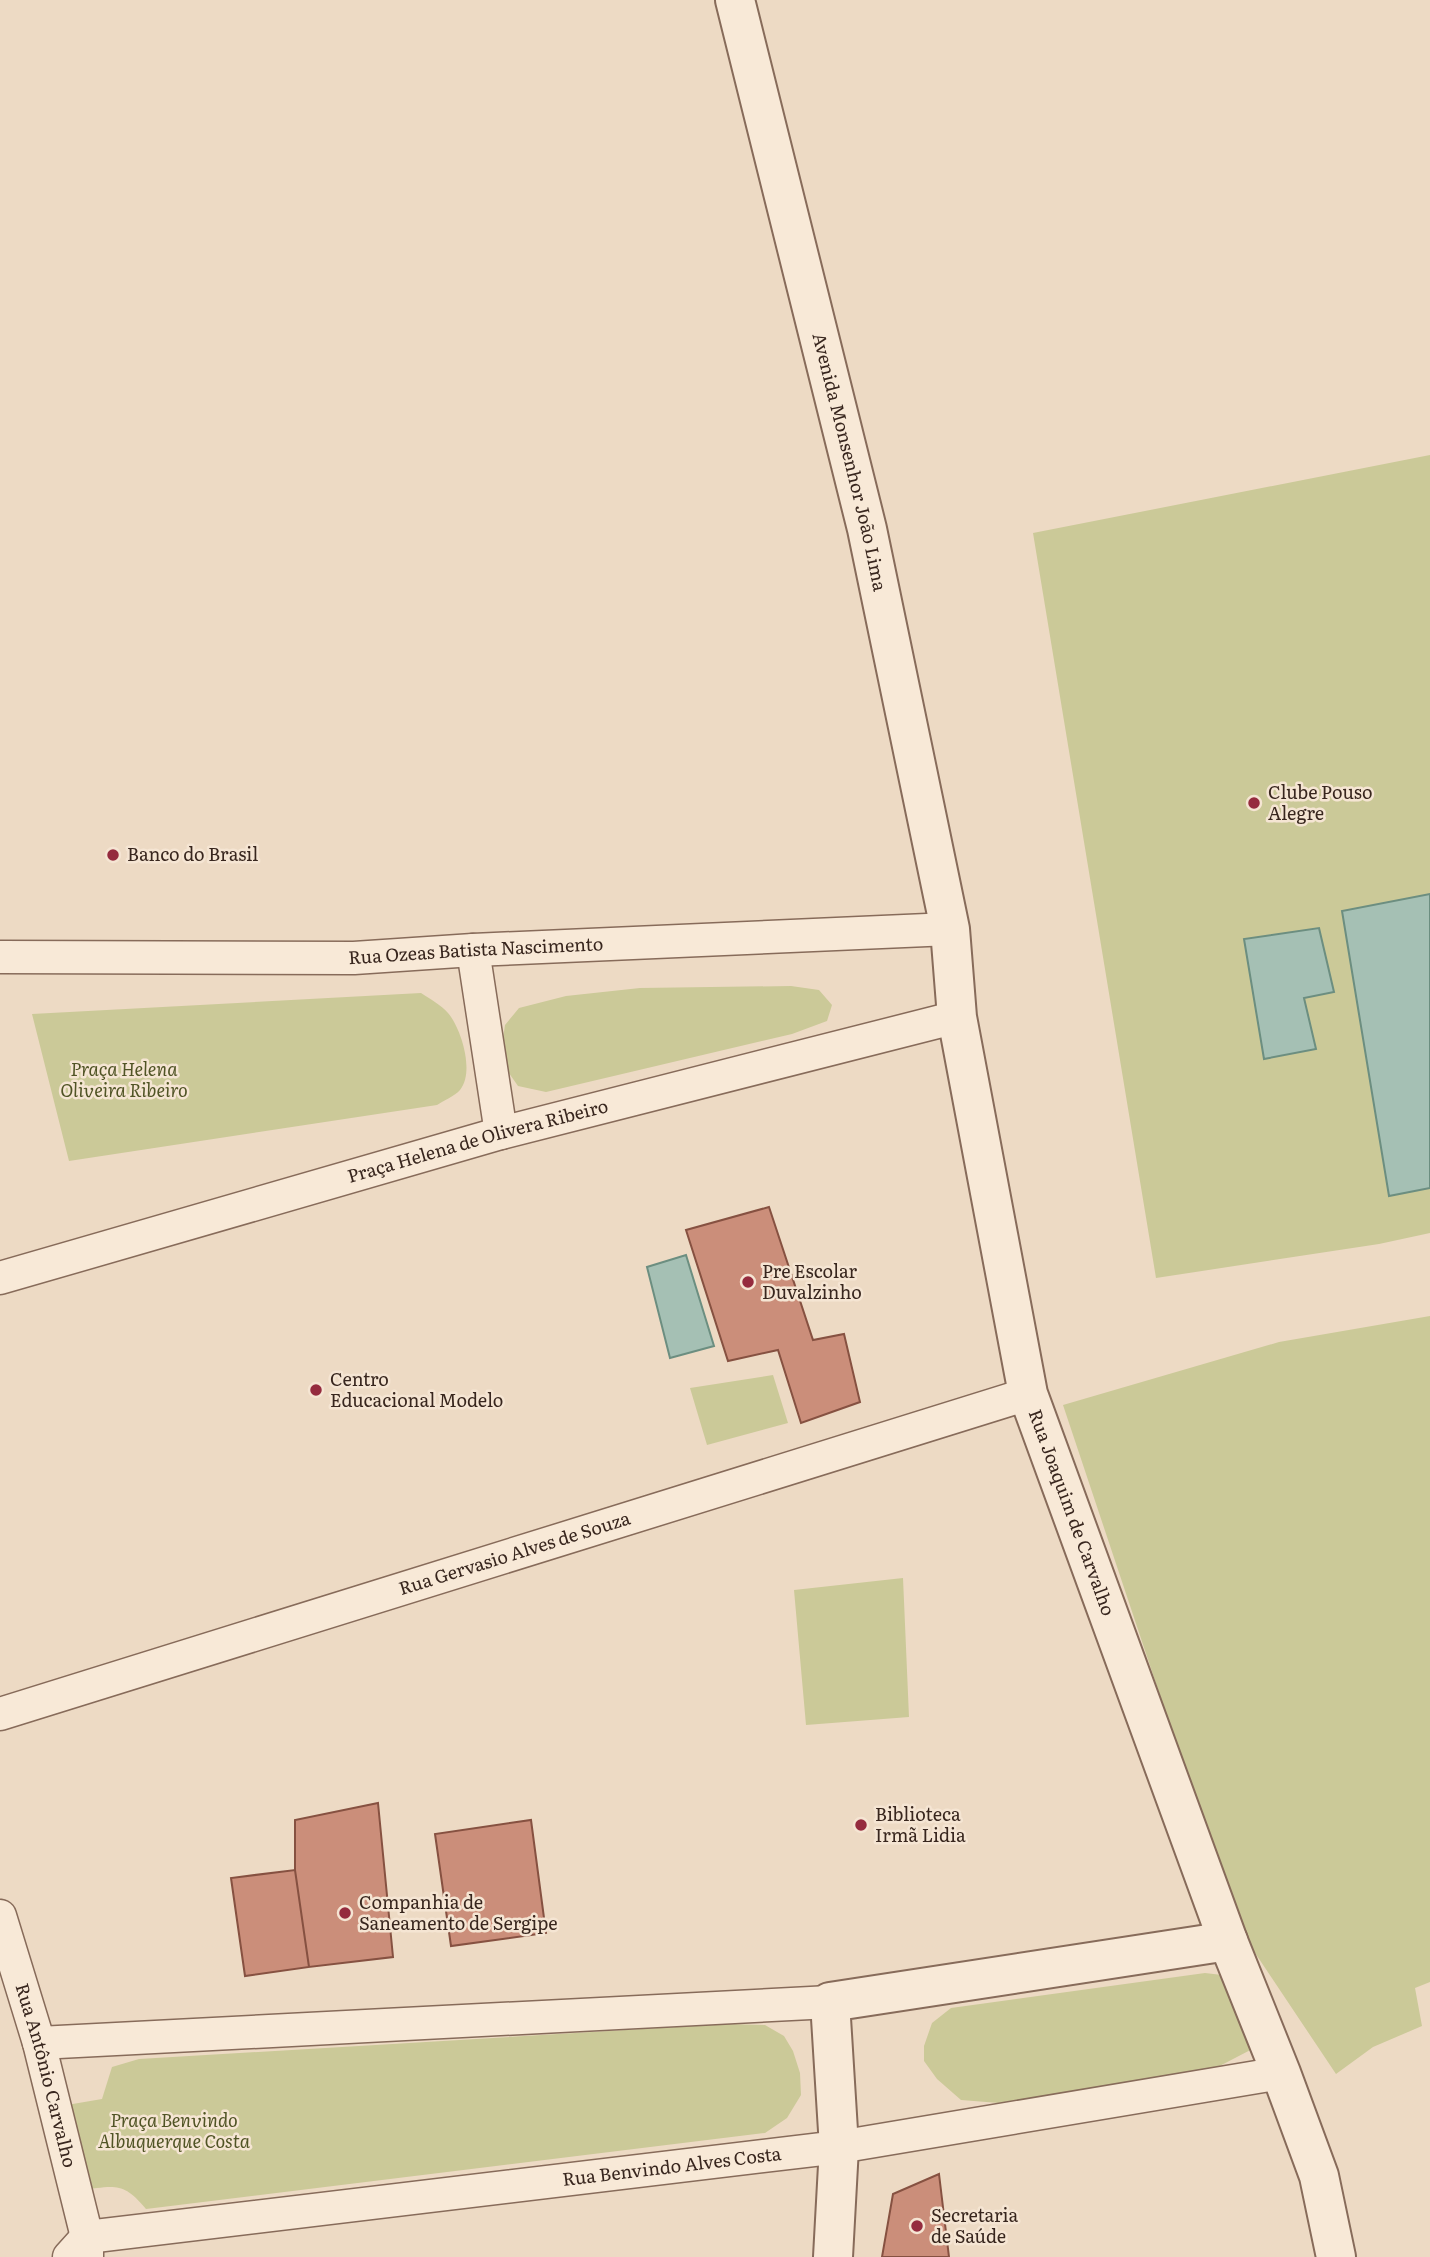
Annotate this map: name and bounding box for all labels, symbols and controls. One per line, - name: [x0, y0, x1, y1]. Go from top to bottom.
- street label: Avenida Monsenhor João Lima: [807, 330, 895, 594]
- place label: Clube Pouso Alegre: [1268, 778, 1372, 826]
- marker: Clube Pouso Alegre: [1246, 795, 1262, 811]
- place label: Banco do Brasil: [127, 840, 258, 867]
- marker: Banco do Brasil: [105, 847, 121, 863]
- street label: Rua Ozeas Batista Nascimento: [347, 929, 604, 970]
- park label: Praça Helena Oliveira Ribeiro: [60, 1055, 188, 1103]
- street label: Praça Helena de Olivera Ribeiro: [344, 1091, 611, 1189]
- place label: Pre Escolar Duvalzinho: [762, 1257, 862, 1305]
- marker: Pre Escolar Duvalzinho: [740, 1274, 756, 1290]
- place label: Centro Educacional Modelo: [330, 1365, 503, 1413]
- marker: Centro Educacional Modelo: [308, 1382, 324, 1398]
- street label: Rua Joaquim de Carvalho: [1023, 1405, 1123, 1619]
- street label: Rua Gervasio Alves de Souza: [395, 1504, 634, 1601]
- place label: Biblioteca Irmã Lidia: [875, 1800, 966, 1848]
- marker: Biblioteca Irmã Lidia: [853, 1817, 869, 1833]
- place label: Companhia de Saneamento de Sergipe: [359, 1888, 558, 1936]
- marker: Companhia de Saneamento de Sergipe: [337, 1905, 353, 1921]
- street label: Rua Antônio Carvalho: [9, 1980, 84, 2170]
- park label: Praça Benvindo Albuquerque Costa: [98, 2106, 251, 2154]
- street label: Rua Benvindo Alves Costa: [561, 2139, 783, 2192]
- place label: Secretaria de Saúde: [931, 2201, 1019, 2249]
- marker: Secretaria de Saúde: [909, 2218, 925, 2234]

